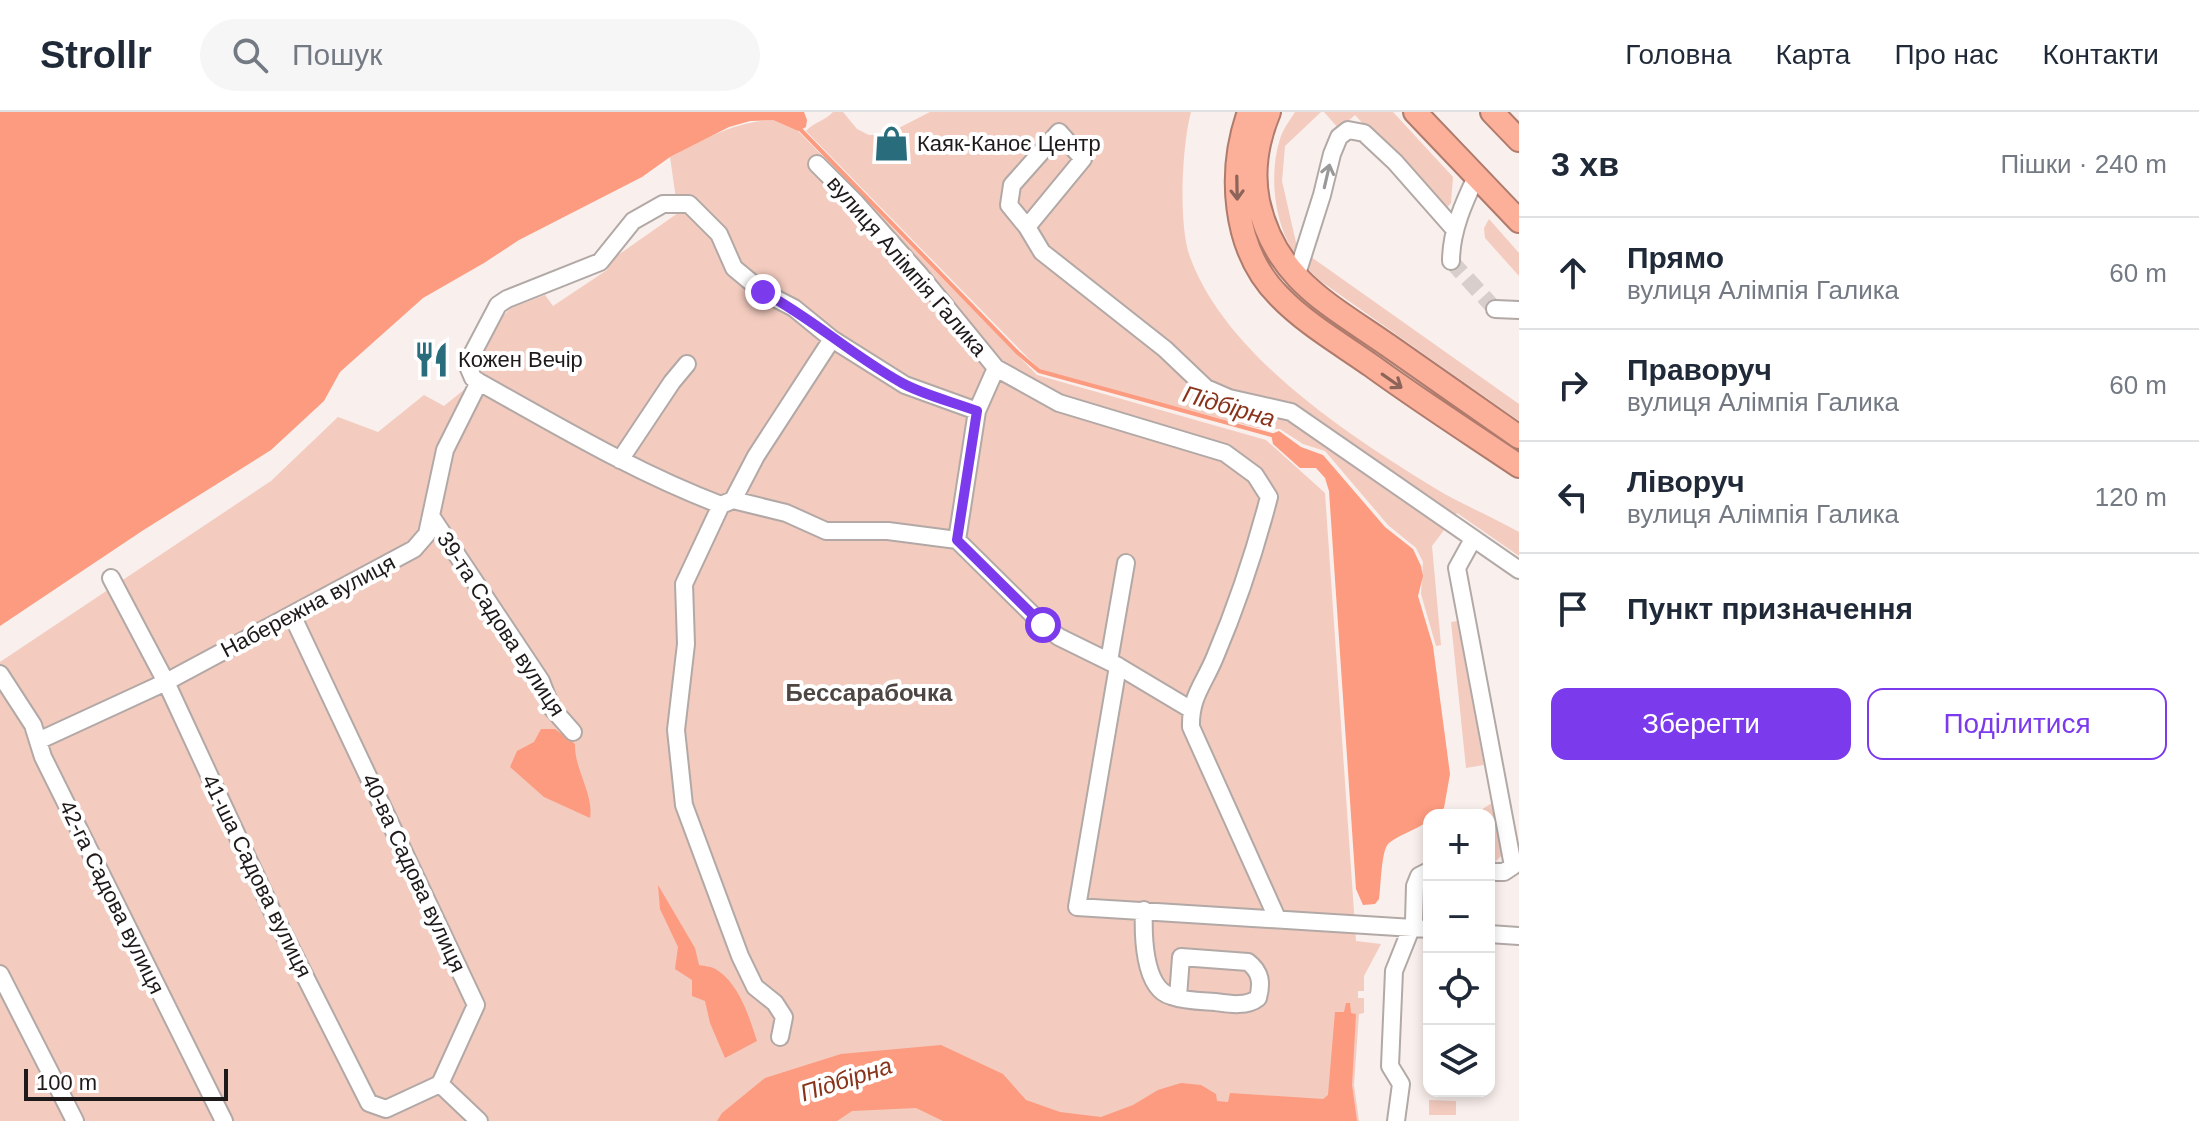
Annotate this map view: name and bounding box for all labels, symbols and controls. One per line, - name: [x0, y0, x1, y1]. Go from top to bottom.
- search box: [200, 19, 760, 91]
- icon: search: [228, 33, 272, 77]
- text: Strollr: [40, 34, 152, 76]
- text: Пошук: [292, 38, 382, 71]
- text: Головна: [1625, 39, 1732, 70]
- text: Карта: [1776, 39, 1850, 70]
- text: Про нас: [1894, 39, 1999, 70]
- text: Контакти: [2043, 39, 2159, 70]
- shop icon: Каяк-Каноє Центр: [872, 124, 910, 162]
- place label: Каяк-Каноє Центр: [917, 131, 1101, 156]
- text: 3 хв: [1551, 145, 1619, 183]
- text: Пішки · 240 m: [2000, 149, 2167, 179]
- one-way arrow: [1320, 163, 1335, 189]
- street label: вулиця Алімпія Галика: [822, 171, 992, 362]
- one-way arrow: [1229, 174, 1245, 201]
- text: Прямо: [1627, 241, 1724, 274]
- icon: ahead: [1551, 251, 1595, 295]
- text: 60 m: [2109, 258, 2167, 288]
- route end: [745, 274, 781, 310]
- text: вулиця Алімпія Галика: [1627, 275, 1899, 305]
- restaurant icon: Кожен Вечір: [413, 340, 451, 378]
- place label: Кожен Вечір: [458, 347, 583, 372]
- text: Праворуч: [1627, 353, 1772, 386]
- icon: right: [1551, 363, 1595, 407]
- text: 60 m: [2109, 370, 2167, 400]
- one-way arrow: [1381, 373, 1403, 389]
- water label: Підбірна: [1180, 380, 1278, 432]
- text: вулиця Алімпія Галика: [1627, 387, 1899, 417]
- text: Ліворуч: [1627, 465, 1745, 498]
- icon: left: [1551, 475, 1595, 519]
- text: 120 m: [2095, 482, 2167, 512]
- text: вулиця Алімпія Галика: [1627, 499, 1899, 529]
- street label: 39-та Садова вулиця: [432, 527, 570, 721]
- street label: Набережна вулиця: [217, 550, 399, 662]
- icon: arrive: [1551, 587, 1595, 631]
- text: Пункт призначення: [1627, 592, 1913, 625]
- route start: [1025, 607, 1061, 643]
- district label: Бессарабочка: [786, 679, 953, 706]
- button: Зберегти: [1551, 688, 1851, 760]
- button: Поділитися: [1867, 688, 2167, 760]
- street label: 40-ва Садова вулиця: [357, 770, 471, 976]
- street label: 41-ша Садова вулиця: [197, 771, 317, 981]
- street label: 42-га Садова вулиця: [54, 796, 170, 998]
- map controls: [1423, 809, 1495, 1097]
- button: +: [1423, 809, 1495, 881]
- button: −: [1423, 881, 1495, 953]
- button: locate: [1423, 953, 1495, 1025]
- button: layers: [1423, 1025, 1495, 1097]
- water label: Підбірна: [797, 1052, 895, 1106]
- scale bar: [24, 1065, 228, 1101]
- text: 100 m: [36, 1070, 97, 1095]

